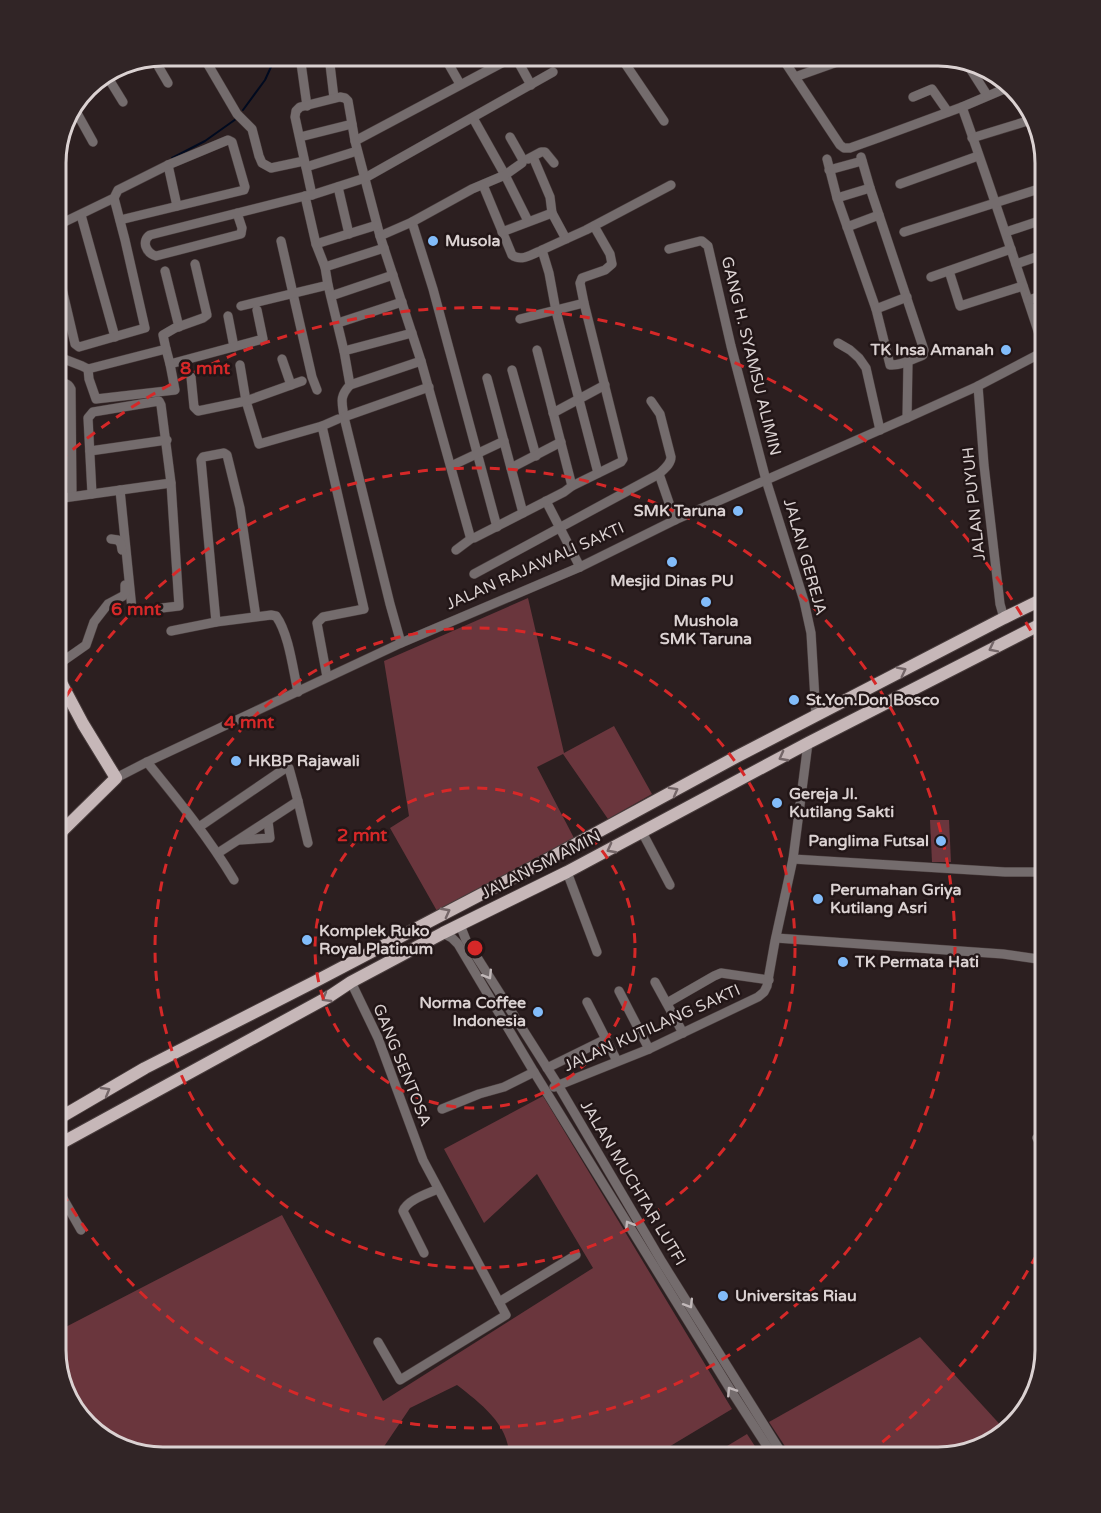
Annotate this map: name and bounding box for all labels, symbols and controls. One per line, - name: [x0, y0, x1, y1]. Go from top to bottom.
- place label: Musola: [445, 231, 500, 251]
- marker: Musola: [426, 234, 440, 248]
- street label: GANG H. SYAMSU ALIMIN: [717, 254, 785, 458]
- place label: TK Insa Amanah: [869, 340, 994, 360]
- marker: TK Insa Amanah: [999, 343, 1013, 357]
- text: 8 mnt: [180, 357, 230, 379]
- street label: JALAN PUYUH: [958, 446, 990, 562]
- street label: JALAN GEREJA: [779, 496, 831, 618]
- place label: SMK Taruna: [634, 501, 726, 521]
- marker: SMK Taruna: [731, 504, 745, 518]
- street label: JALAN RAJAWALI SAKTI: [443, 518, 627, 614]
- marker: Mesjid Dinas PU: [665, 555, 679, 569]
- place label: Mesjid Dinas PU: [610, 571, 734, 591]
- marker: Mushola SMK Taruna: [699, 595, 713, 609]
- text: 6 mnt: [111, 598, 161, 620]
- place label: Mushola SMK Taruna: [660, 611, 752, 649]
- one-way arrow: [989, 641, 1000, 653]
- one-way arrow: [896, 667, 907, 679]
- place label: St.Yon.Don Bosco: [806, 690, 940, 710]
- marker: St.Yon.Don Bosco: [787, 693, 801, 707]
- text: 4 mnt: [224, 711, 274, 733]
- one-way arrow: [778, 750, 789, 761]
- place label: HKBP Rajawali: [248, 751, 360, 771]
- marker: HKBP Rajawali: [229, 754, 243, 768]
- place label: Gereja Jl. Kutilang Sakti: [789, 784, 894, 822]
- one-way arrow: [668, 787, 678, 798]
- marker: Gereja Jl. Kutilang Sakti: [770, 796, 784, 810]
- text: 2 mnt: [337, 824, 387, 846]
- street label: JALAN SM AMIN: [478, 826, 604, 904]
- place label: Panglima Futsal: [808, 831, 929, 851]
- marker: Panglima Futsal: [934, 834, 948, 848]
- one-way arrow: [606, 842, 617, 853]
- place label: Perumahan Griya Kutilang Asri: [830, 880, 962, 918]
- marker: Perumahan Griya Kutilang Asri: [811, 892, 825, 906]
- one-way arrow: [440, 908, 451, 920]
- place label: Komplek Ruko Royal Platinum: [319, 921, 433, 959]
- marker: Komplek Ruko Royal Platinum: [300, 933, 314, 947]
- centre of rings: [465, 938, 485, 958]
- place label: TK Permata Hati: [854, 952, 979, 972]
- marker: TK Permata Hati: [836, 955, 850, 969]
- one-way arrow: [481, 968, 492, 979]
- street label: JALAN KUTILANG SAKTI: [561, 980, 743, 1076]
- one-way arrow: [322, 990, 333, 1002]
- place label: Norma Coffee Indonesia: [419, 993, 526, 1031]
- street label: GANG SENTOSA: [368, 1001, 436, 1129]
- marker: Norma Coffee Indonesia: [531, 1005, 545, 1019]
- one-way arrow: [100, 1087, 110, 1098]
- street label: JALAN MUCHTAR LUTFI: [576, 1097, 690, 1269]
- one-way arrow: [625, 1220, 636, 1231]
- place label: Universitas Riau: [735, 1286, 857, 1306]
- marker: Universitas Riau: [716, 1289, 730, 1303]
- one-way arrow: [681, 1298, 693, 1308]
- one-way arrow: [727, 1386, 738, 1397]

